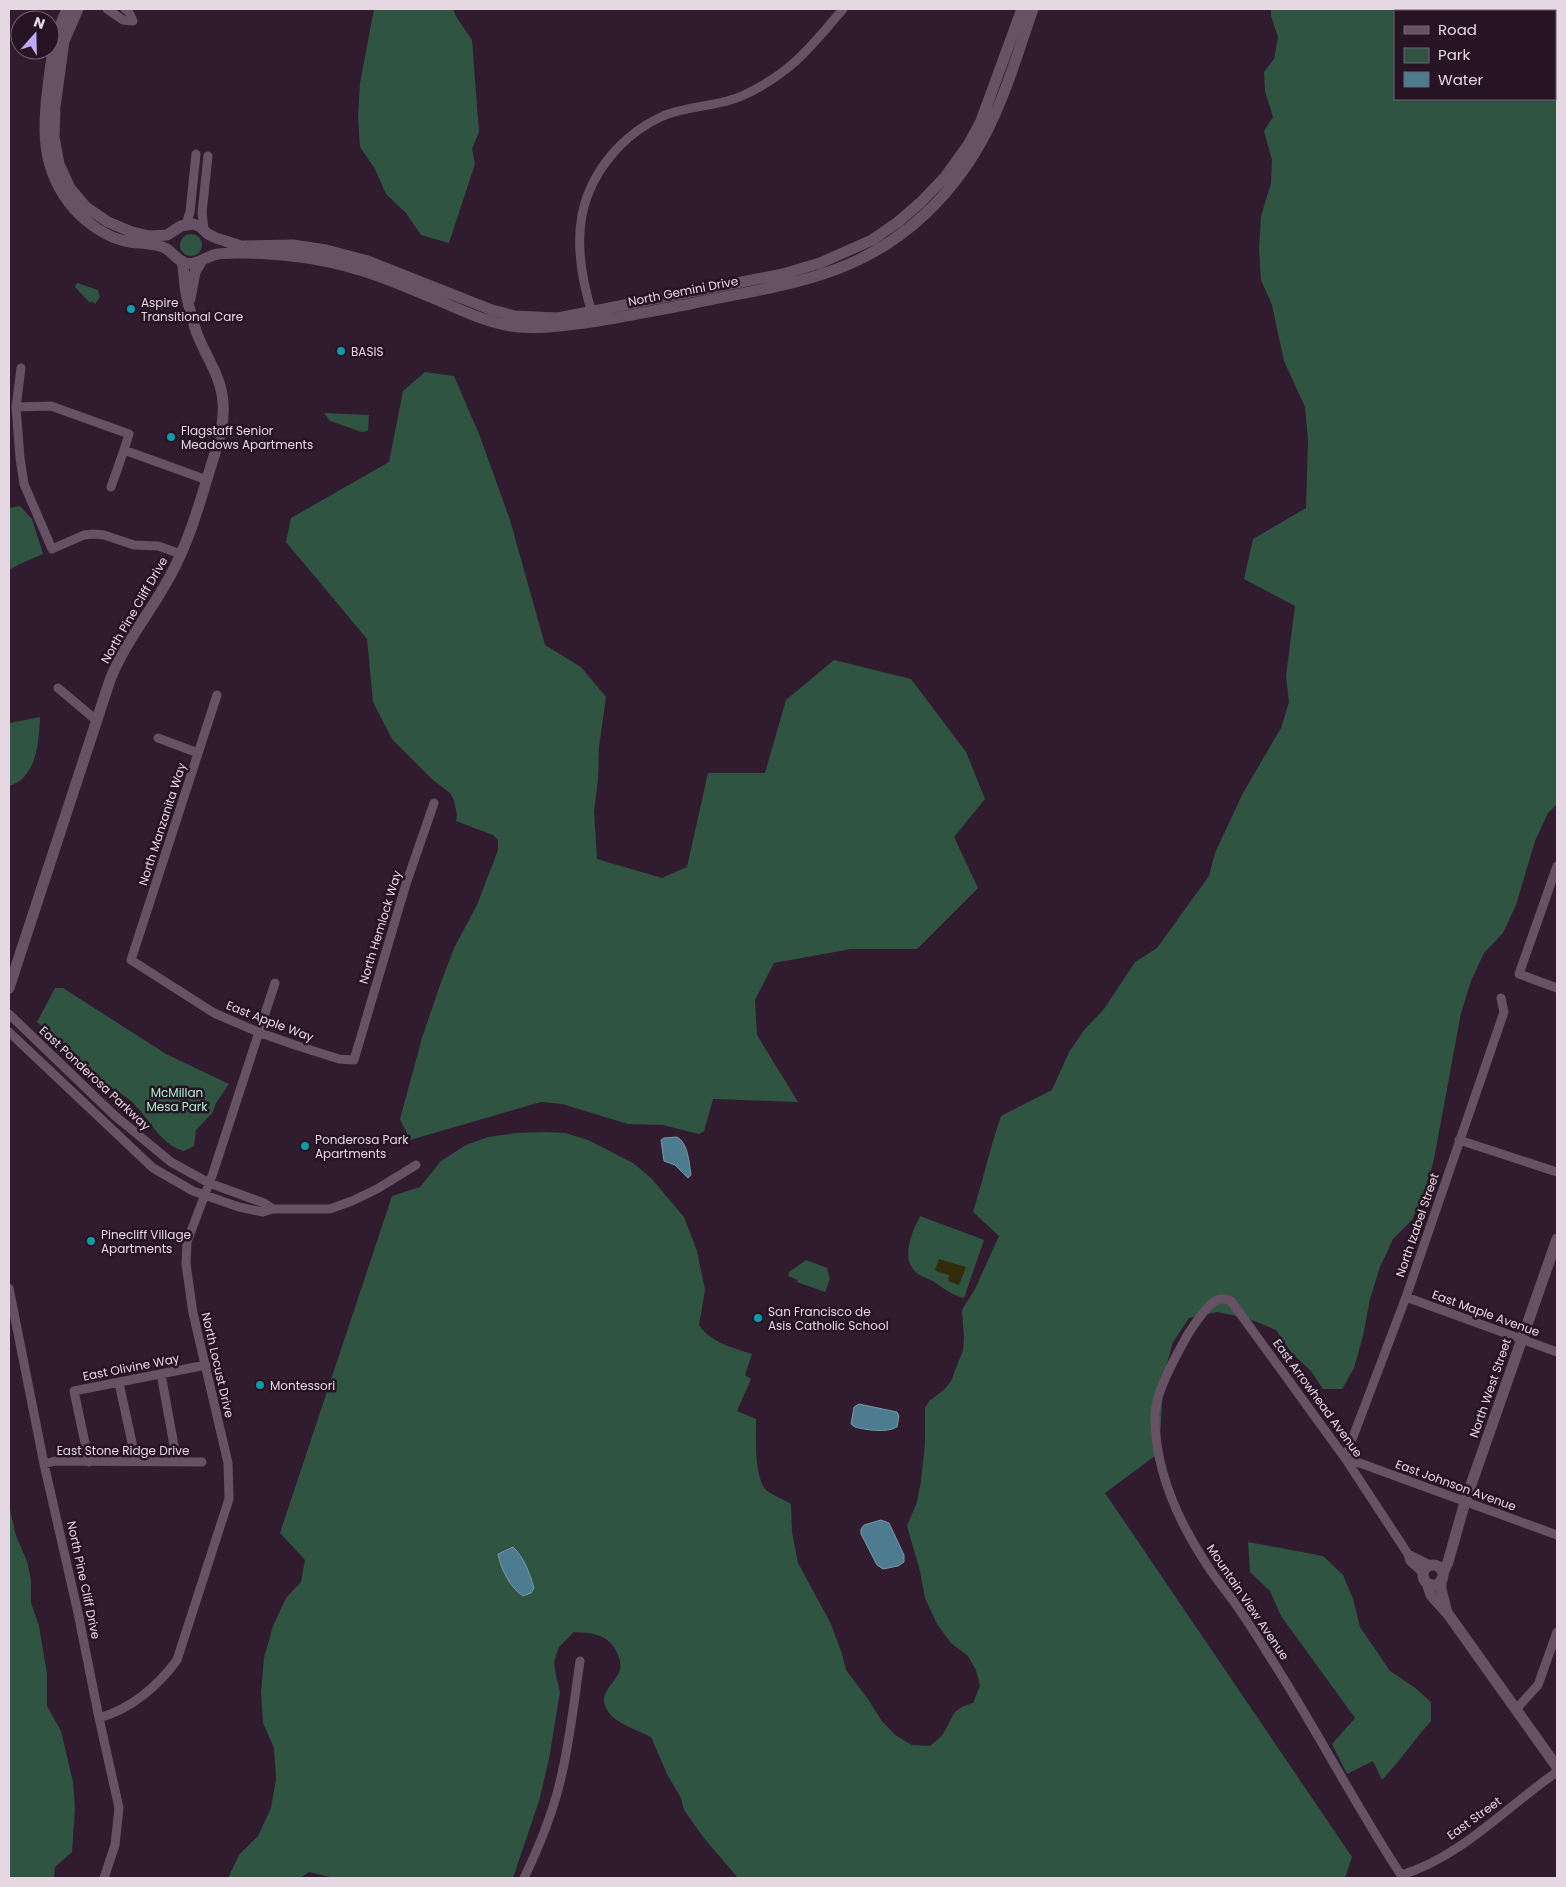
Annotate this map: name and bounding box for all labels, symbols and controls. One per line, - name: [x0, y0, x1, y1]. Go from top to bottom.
- north arrow: [10, 10, 60, 60]
- legend: [1394, 10, 1556, 100]
- text: N: [31, 12, 48, 34]
- text: Road: [1438, 19, 1477, 40]
- text: Park: [1438, 44, 1470, 65]
- text: Water: [1438, 69, 1484, 90]
- street label: North Gemini Drive: [626, 272, 740, 310]
- place label: Aspire Transitional Care: [141, 294, 243, 325]
- marker: Aspire Transitional Care: [125, 303, 137, 315]
- place label: BASIS: [351, 343, 383, 360]
- marker: BASIS: [335, 345, 347, 357]
- place label: Flagstaff Senior Meadows Apartments: [181, 422, 313, 453]
- marker: Flagstaff Senior Meadows Apartments: [165, 431, 177, 443]
- street label: North Pine Cliff Drive: [97, 554, 171, 666]
- street label: North Manzanita Way: [134, 760, 190, 888]
- street label: North Hemlock Way: [355, 868, 405, 986]
- street label: East Apple Way: [224, 996, 316, 1046]
- street label: East Ponderosa Parkway: [36, 1022, 154, 1134]
- park label: McMillan Mesa Park: [146, 1084, 208, 1115]
- place label: Ponderosa Park Apartments: [315, 1131, 409, 1162]
- marker: Ponderosa Park Apartments: [299, 1140, 311, 1152]
- street label: North Izabel Street: [1391, 1171, 1443, 1279]
- place label: Pinecliff Village Apartments: [101, 1226, 191, 1257]
- marker: Pinecliff Village Apartments: [85, 1235, 97, 1247]
- street label: East Maple Avenue: [1430, 1286, 1542, 1340]
- place label: San Francisco de Asis Catholic School: [768, 1303, 889, 1334]
- street label: North Locust Drive: [198, 1311, 238, 1419]
- marker: San Francisco de Asis Catholic School: [752, 1312, 764, 1324]
- street label: East Arrowhead Avenue: [1269, 1335, 1367, 1461]
- street label: North West Street: [1465, 1336, 1515, 1440]
- street label: East Olivine Way: [81, 1349, 181, 1385]
- place label: Montessori: [270, 1377, 335, 1394]
- marker: Montessori: [254, 1379, 266, 1391]
- street label: East Stone Ridge Drive: [57, 1442, 189, 1459]
- street label: East Johnson Avenue: [1393, 1455, 1519, 1515]
- street label: North Pine Cliff Drive: [63, 1519, 105, 1641]
- street label: Mountain View Avenue: [1203, 1541, 1293, 1663]
- street label: East Street: [1443, 1793, 1505, 1843]

